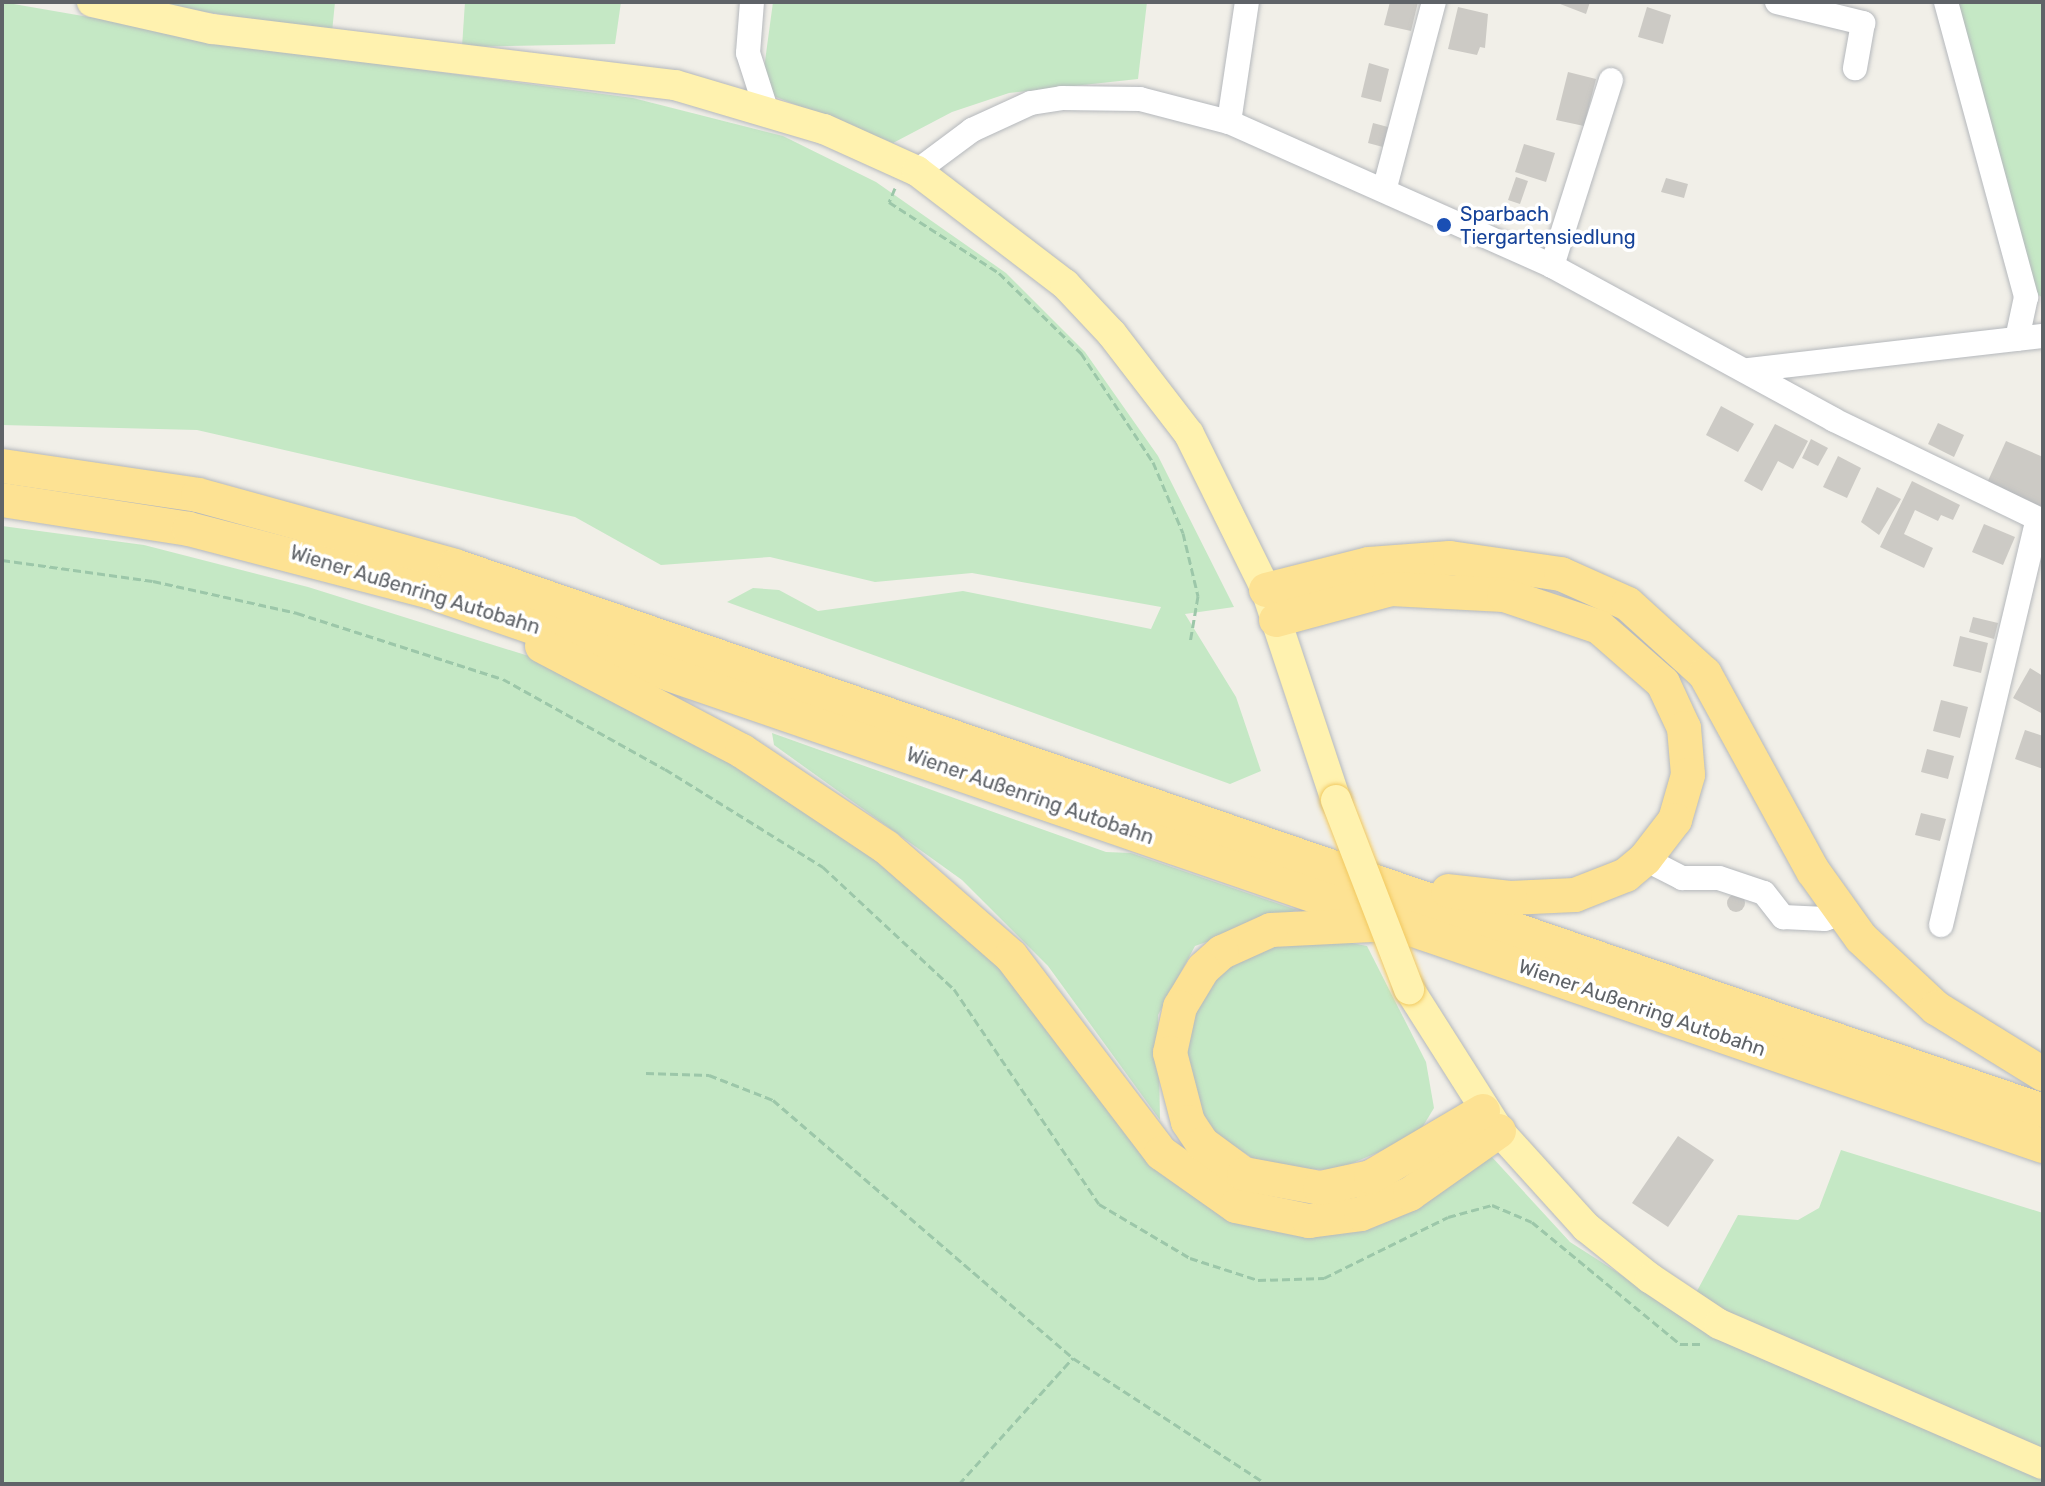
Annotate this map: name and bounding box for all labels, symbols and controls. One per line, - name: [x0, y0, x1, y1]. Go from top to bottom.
- place label: Sparbach Tiergartensiedlung: [1460, 202, 1636, 249]
- marker: Sparbach Tiergartensiedlung: [1435, 216, 1453, 234]
- street label: Wiener Außenring Autobahn: [286, 540, 544, 640]
- street label: Wiener Außenring Autobahn: [902, 742, 1158, 850]
- street label: Wiener Außenring Autobahn: [1514, 954, 1770, 1062]

